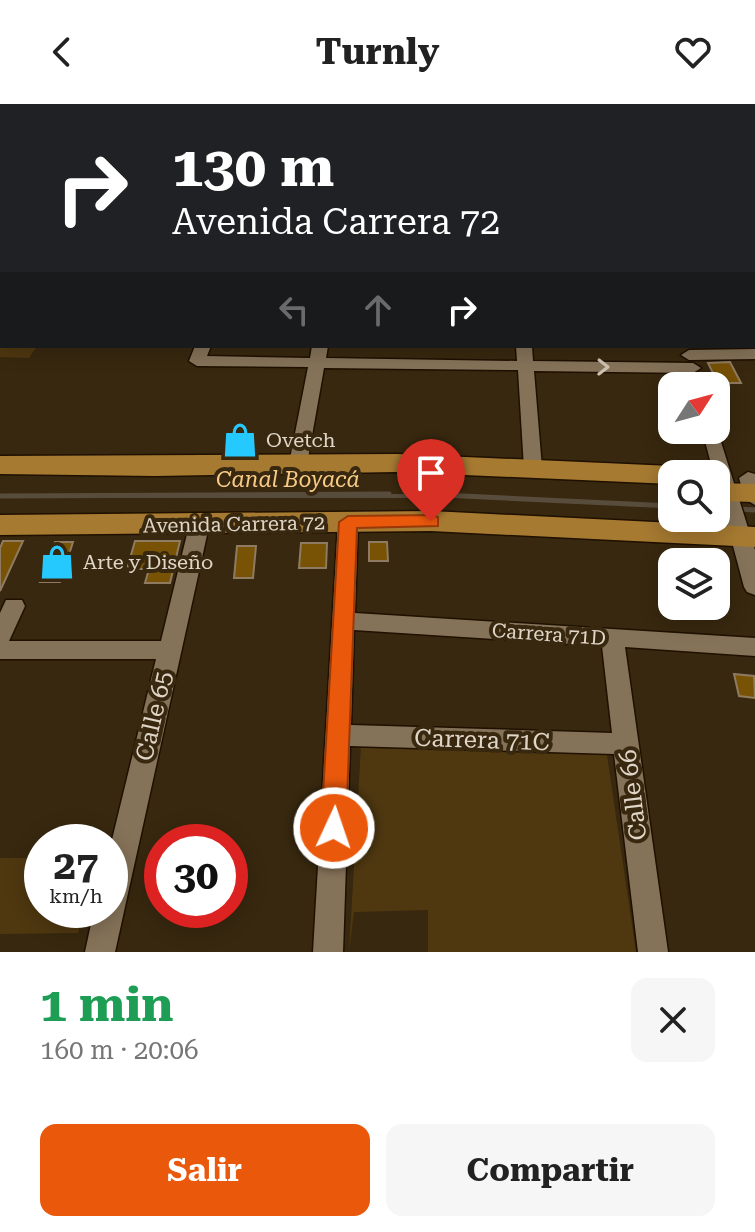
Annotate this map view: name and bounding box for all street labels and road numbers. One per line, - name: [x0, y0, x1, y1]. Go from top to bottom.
- street label: Avenida Carrera 72: [143, 510, 325, 538]
- street label: Carrera 71D: [491, 618, 607, 650]
- street label: Calle 65: [130, 668, 178, 764]
- street label: Carrera 71C: [414, 724, 550, 756]
- street label: Calle 66: [614, 748, 652, 842]

